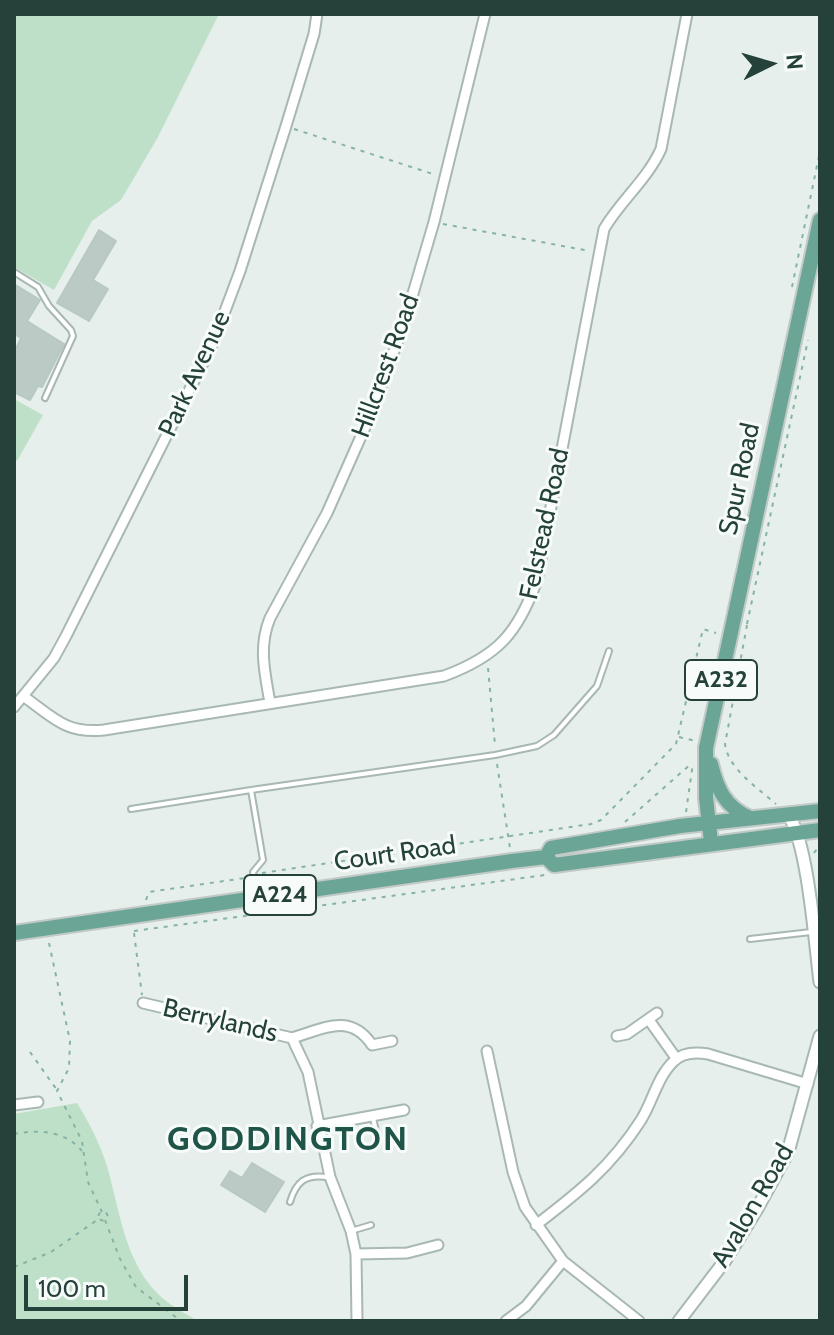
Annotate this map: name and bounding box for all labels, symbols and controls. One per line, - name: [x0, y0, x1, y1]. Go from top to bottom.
- north arrow: [730, 24, 810, 104]
- text: N: [780, 53, 809, 71]
- street label: Hillcrest Road: [346, 290, 426, 442]
- street label: Park Avenue: [152, 306, 238, 442]
- street label: Spur Road: [713, 420, 767, 538]
- street label: Felstead Road: [514, 446, 576, 602]
- road number: A232: [685, 660, 757, 700]
- street label: Court Road: [332, 830, 458, 878]
- road number: A224: [244, 875, 316, 915]
- street label: Berrylands: [160, 993, 280, 1049]
- district label: GODDINGTON: [167, 1120, 409, 1160]
- street label: Avalon Road: [705, 1139, 801, 1273]
- scale bar: [28, 1259, 192, 1309]
- text: 100 m: [38, 1274, 106, 1303]

